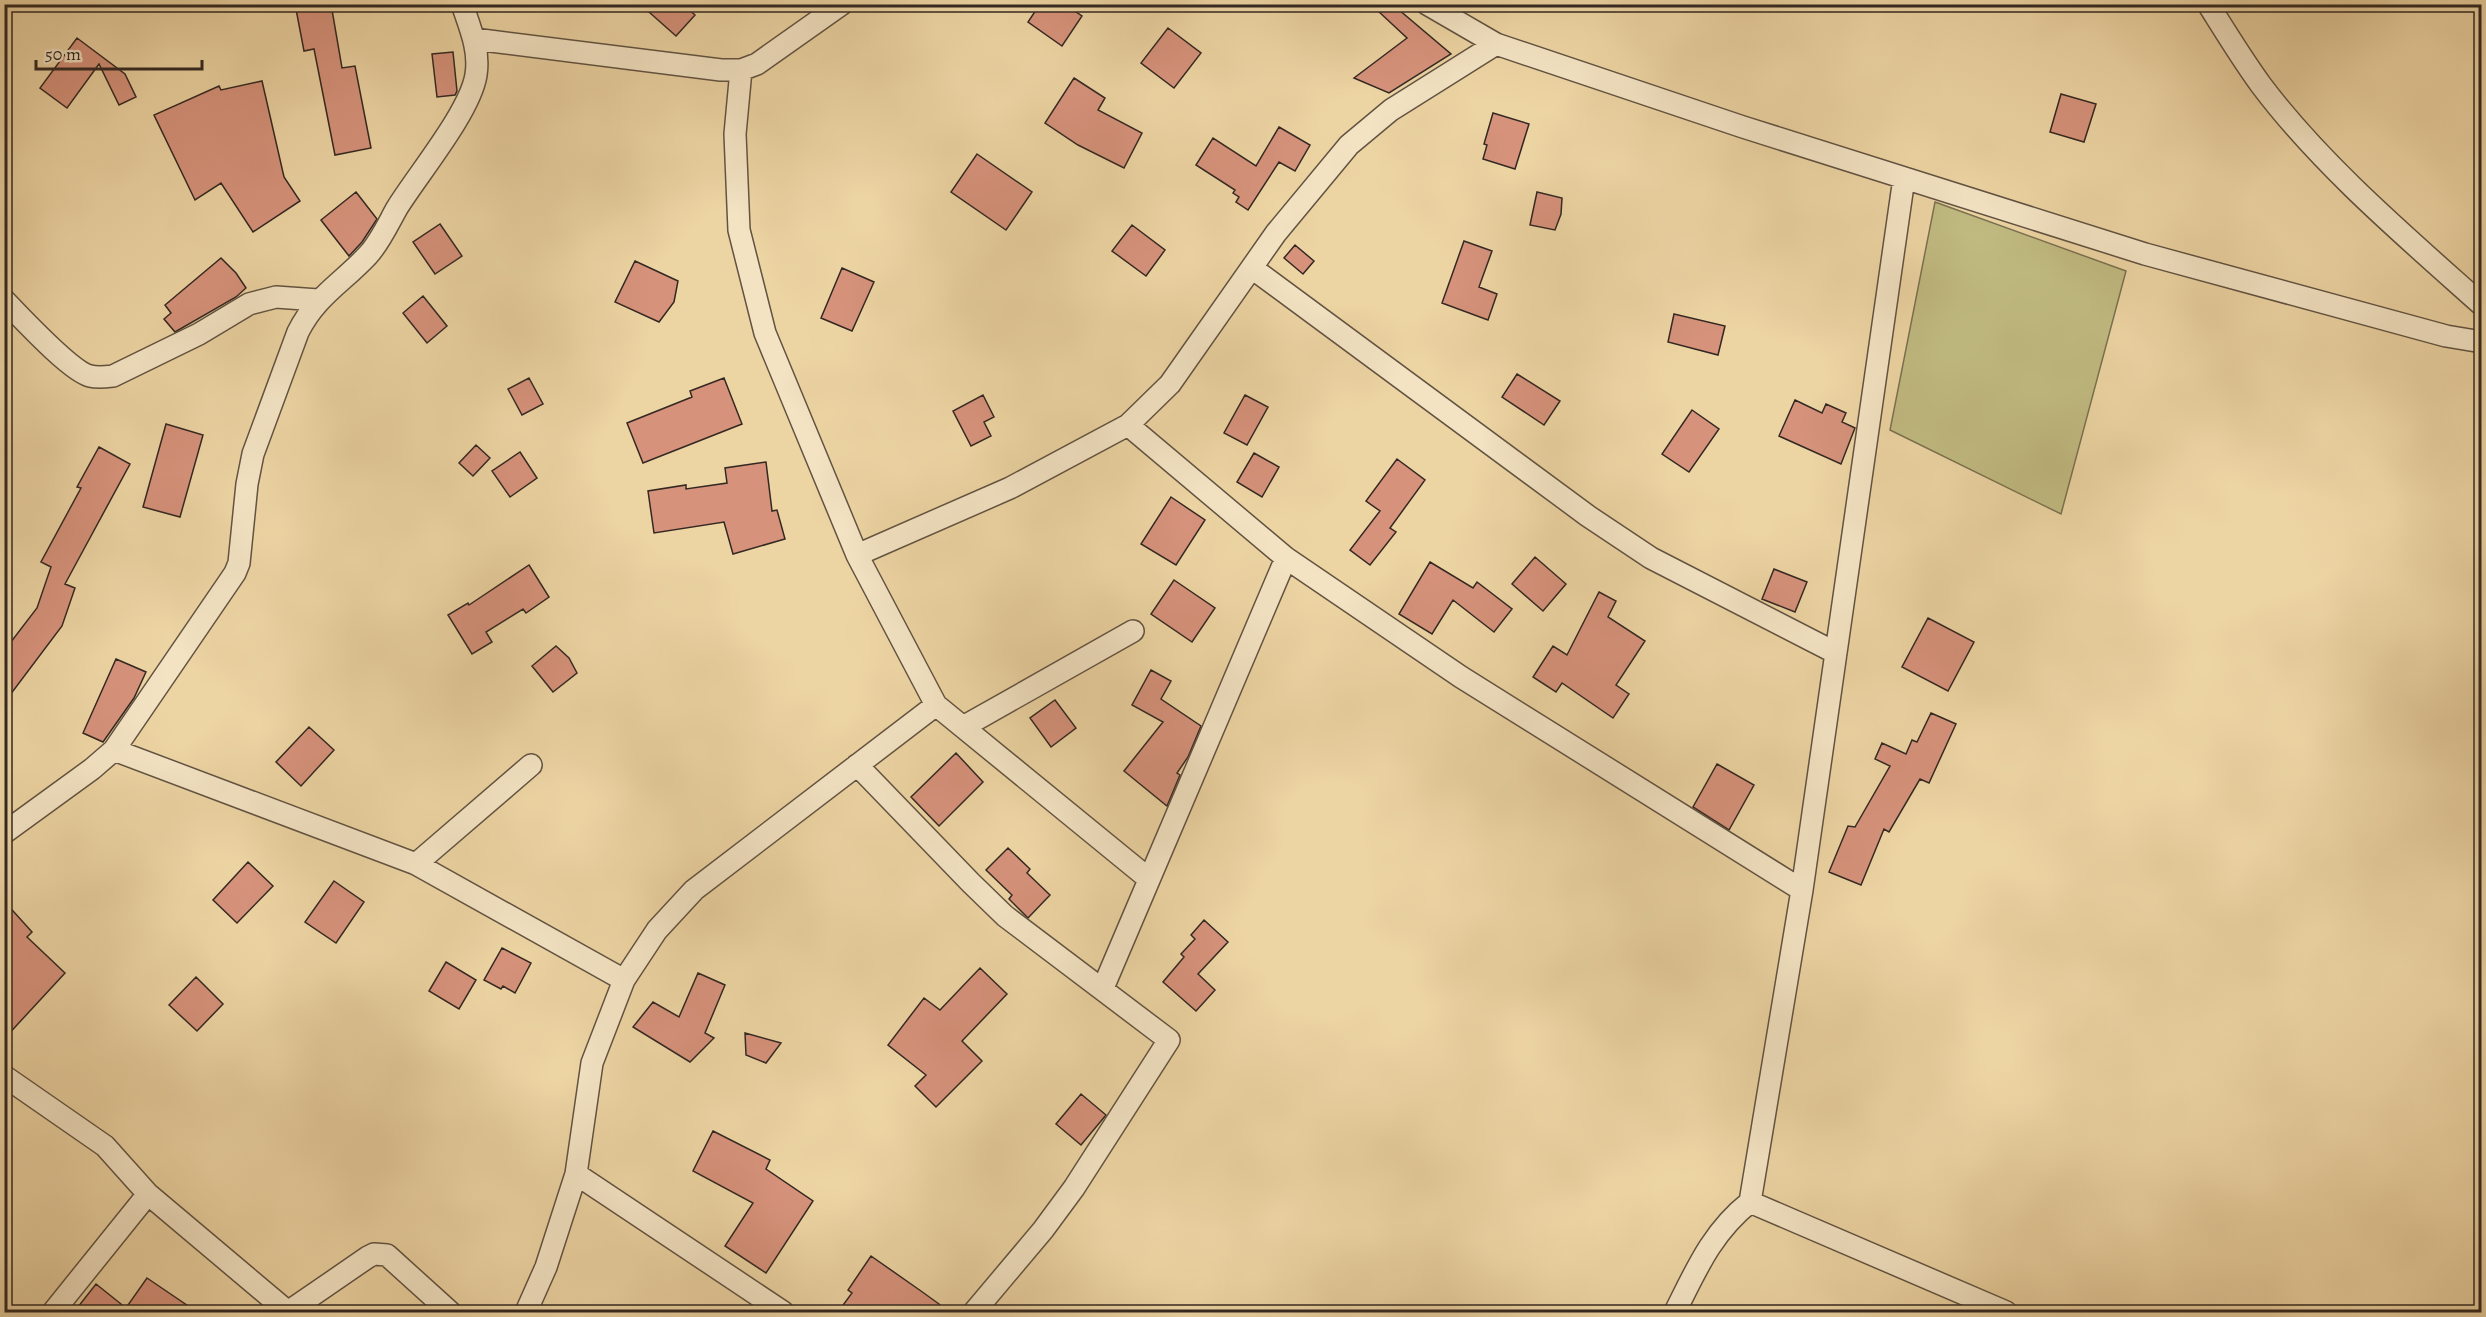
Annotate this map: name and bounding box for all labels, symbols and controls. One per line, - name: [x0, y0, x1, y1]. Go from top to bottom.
- scale bar: [36, 33, 202, 71]
- text: 50 m: [45, 42, 81, 66]

